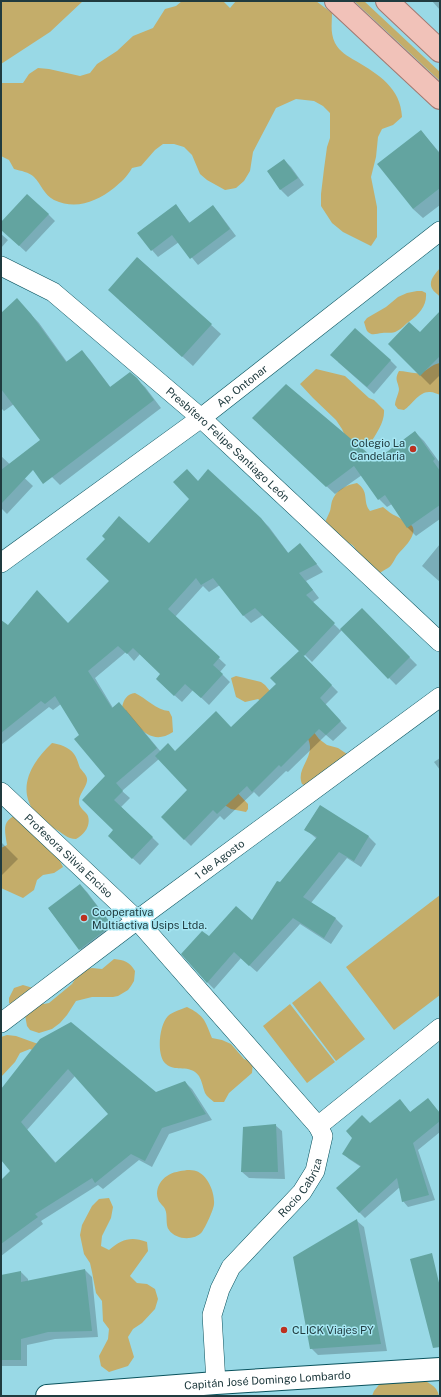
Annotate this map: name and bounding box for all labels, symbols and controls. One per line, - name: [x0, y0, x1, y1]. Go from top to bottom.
- street label: Ap. Ontonar: [214, 363, 270, 409]
- street label: Presbítero Felipe Santiago León: [164, 385, 292, 504]
- place label: Colegio La Candelaria: [350, 437, 405, 462]
- marker: Colegio La Candelaria: [408, 444, 418, 454]
- street label: Profesora Silvia Enciso: [22, 812, 115, 900]
- street label: 1 de Agosto: [192, 837, 247, 882]
- place label: Cooperativa Multiactiva Usips Ltda.: [92, 906, 207, 931]
- marker: Cooperativa Multiactiva Usips Ltda.: [79, 913, 89, 923]
- street label: Rocio Cabriza: [276, 1157, 324, 1219]
- place label: CLICK Viajes PY: [292, 1324, 374, 1336]
- marker: CLICK Viajes PY: [279, 1325, 289, 1335]
- street label: Capitán José Domingo Lombardo: [184, 1369, 351, 1391]

